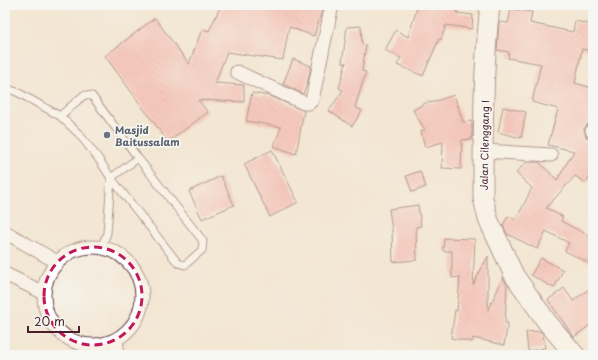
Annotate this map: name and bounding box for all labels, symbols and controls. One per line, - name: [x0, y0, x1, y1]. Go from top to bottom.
- street label: Jalan Cilenggang I: [476, 100, 492, 190]
- place label: Masjid Baitussalam: [115, 122, 179, 149]
- marker: Masjid Baitussalam: [102, 130, 112, 140]
- scale bar: [28, 308, 79, 334]
- text: 20 m: [34, 312, 65, 330]

